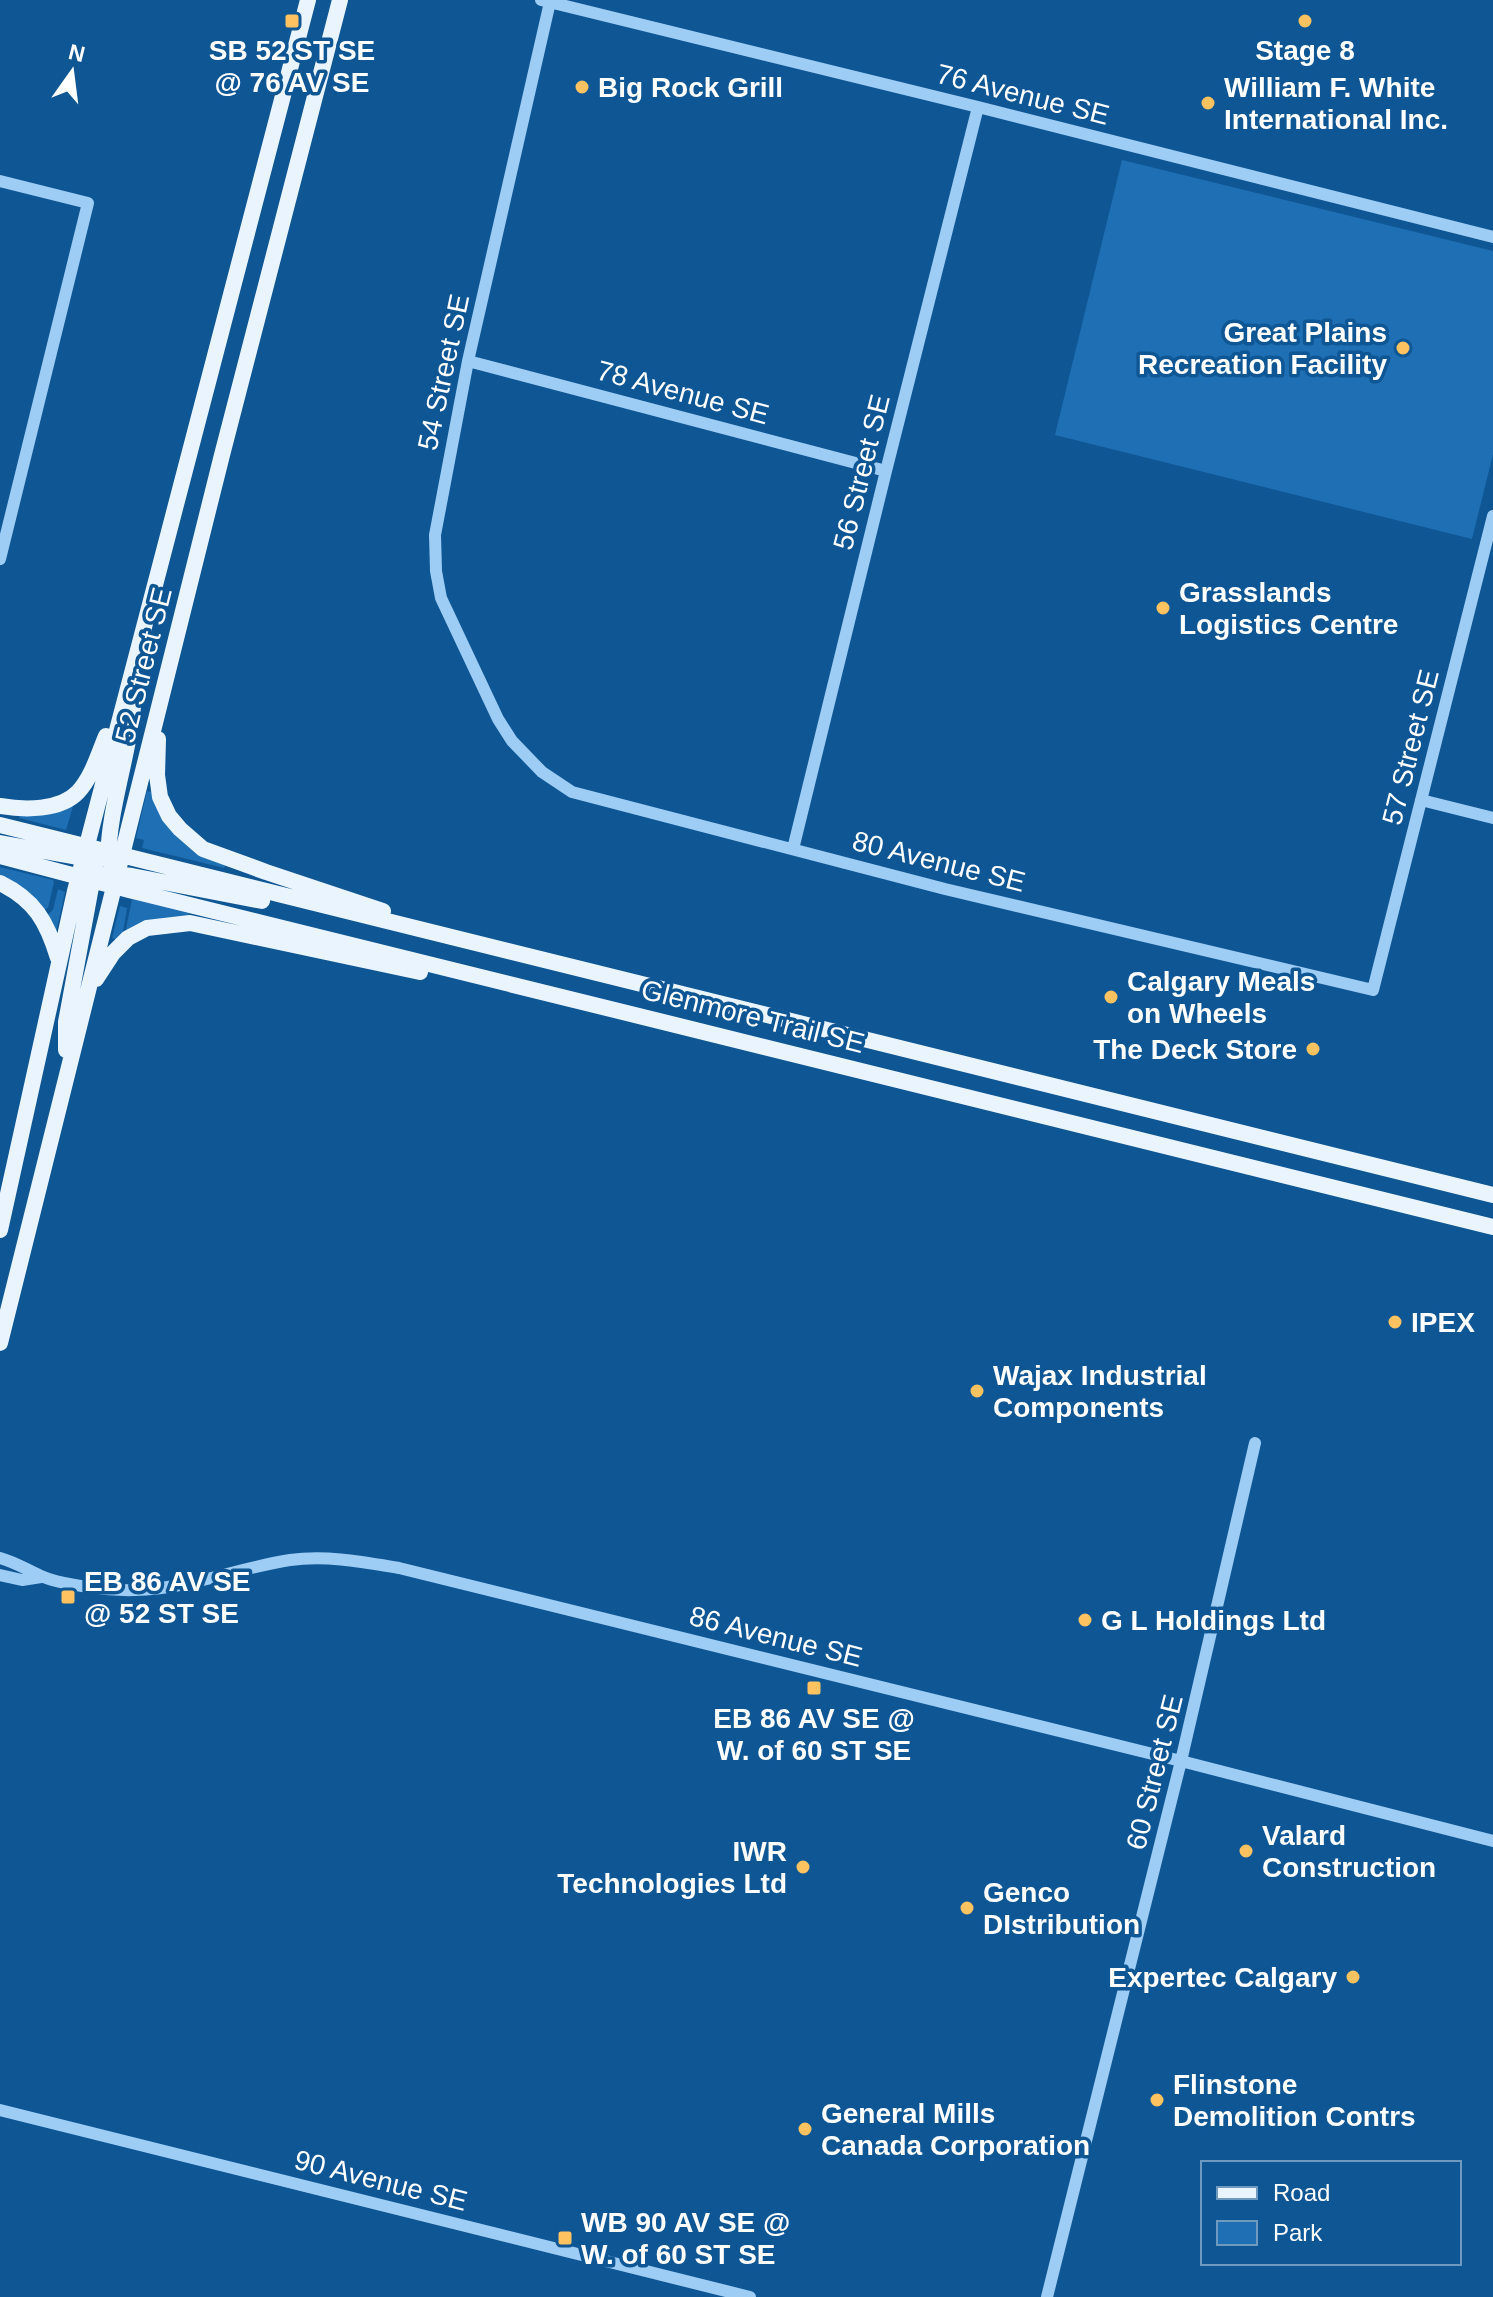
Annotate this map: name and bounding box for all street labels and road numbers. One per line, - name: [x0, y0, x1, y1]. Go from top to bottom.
- street label: 76 Avenue SE: [933, 58, 1112, 131]
- street label: 54 Street SE: [412, 291, 475, 453]
- street label: 78 Avenue SE: [593, 355, 772, 430]
- street label: 56 Street SE: [827, 391, 896, 553]
- street label: 52 Street SE: [109, 584, 178, 746]
- street label: 57 Street SE: [1376, 666, 1445, 828]
- street label: 80 Avenue SE: [849, 825, 1028, 898]
- street label: Glenmore Trail SE: [638, 974, 868, 1059]
- street label: 86 Avenue SE: [686, 1600, 865, 1673]
- street label: 60 Street SE: [1120, 1691, 1189, 1853]
- street label: 90 Avenue SE: [291, 2144, 470, 2217]

